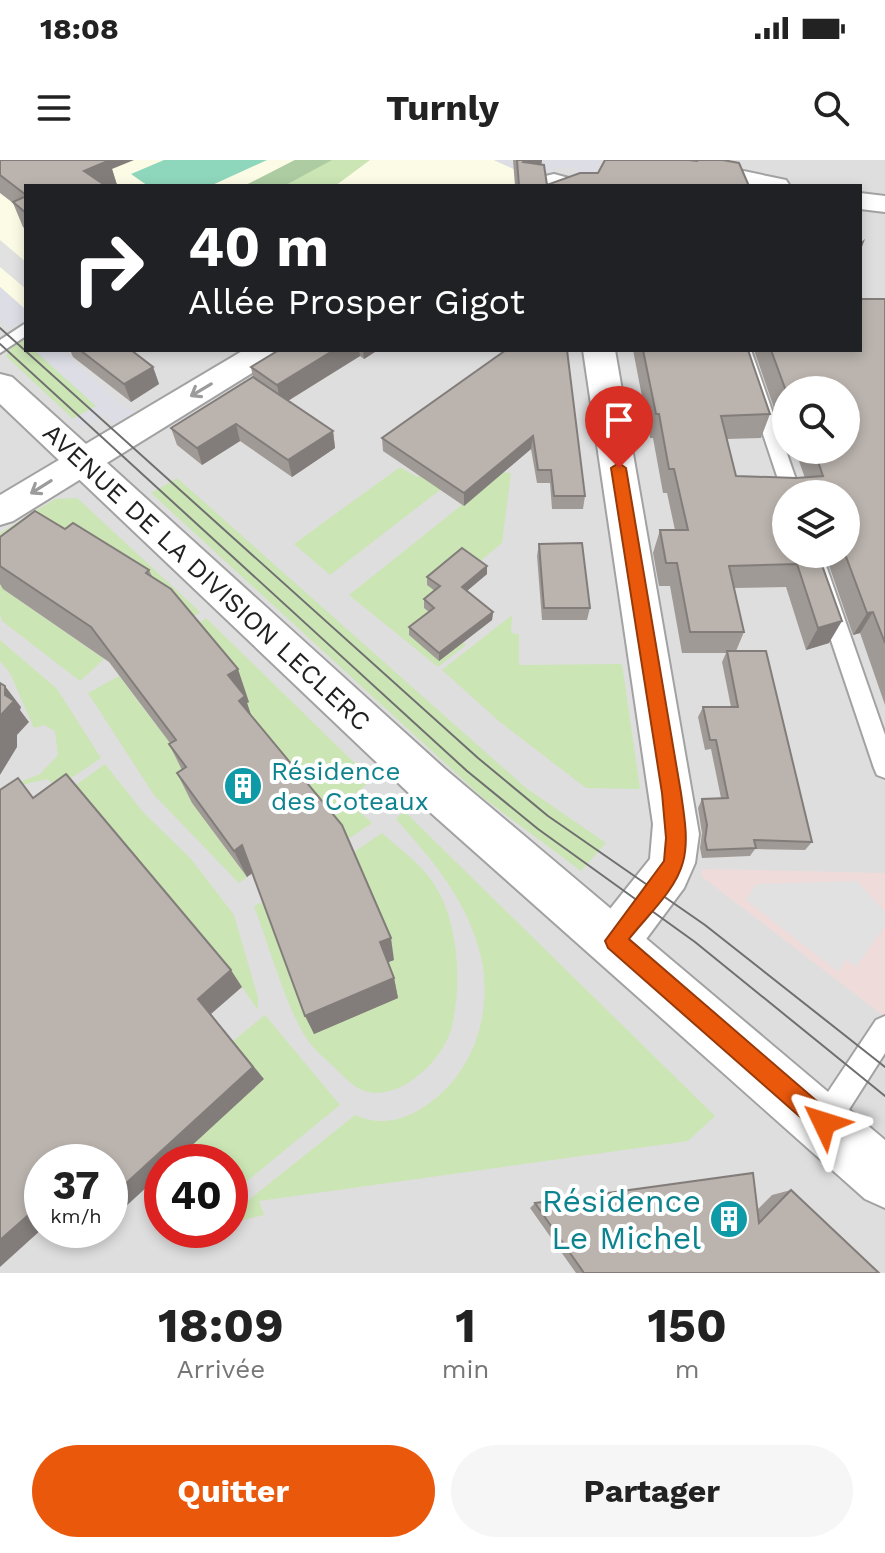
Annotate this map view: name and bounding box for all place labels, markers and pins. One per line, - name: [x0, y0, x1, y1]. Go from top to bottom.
- pin: [585, 386, 653, 468]
- place label: Résidence des Coteaux: [271, 756, 429, 816]
- building icon: Résidence des Coteaux: [222, 765, 264, 807]
- place label: Résidence Le Michel: [542, 1182, 701, 1257]
- building icon: Résidence Le Michel: [708, 1198, 750, 1240]

